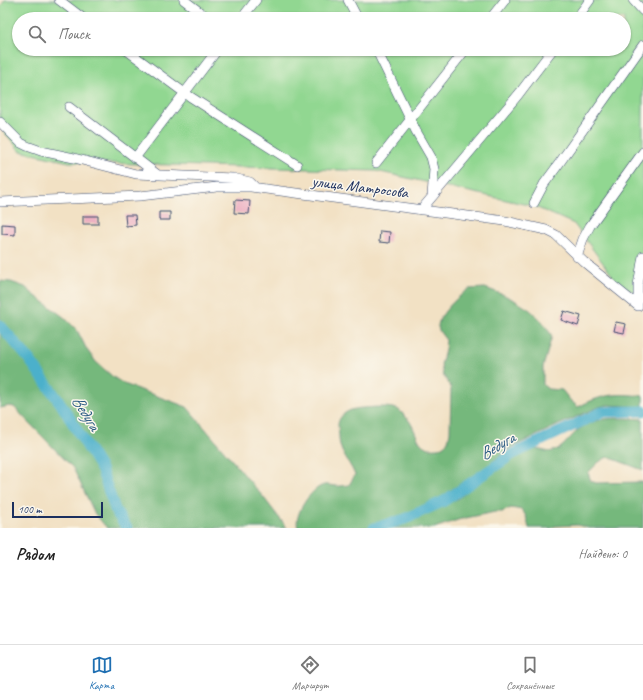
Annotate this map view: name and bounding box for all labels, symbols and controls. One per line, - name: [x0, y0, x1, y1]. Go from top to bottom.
- search box: [12, 12, 631, 56]
- icon: search: [26, 23, 48, 45]
- text: Поиск: [58, 25, 90, 44]
- street label: улица Матросова: [310, 171, 410, 203]
- water label: Ведуга: [67, 392, 106, 436]
- water label: Ведуга: [476, 426, 520, 465]
- scale bar: [12, 500, 103, 519]
- text: 100 m: [18, 502, 42, 516]
- text: Рядом: [16, 544, 54, 565]
- text: Найдено: 0: [579, 546, 627, 562]
- tab: Карта: [89, 654, 114, 692]
- tab: Маршрут: [292, 654, 328, 692]
- tab: Сохранённые: [506, 654, 554, 692]

